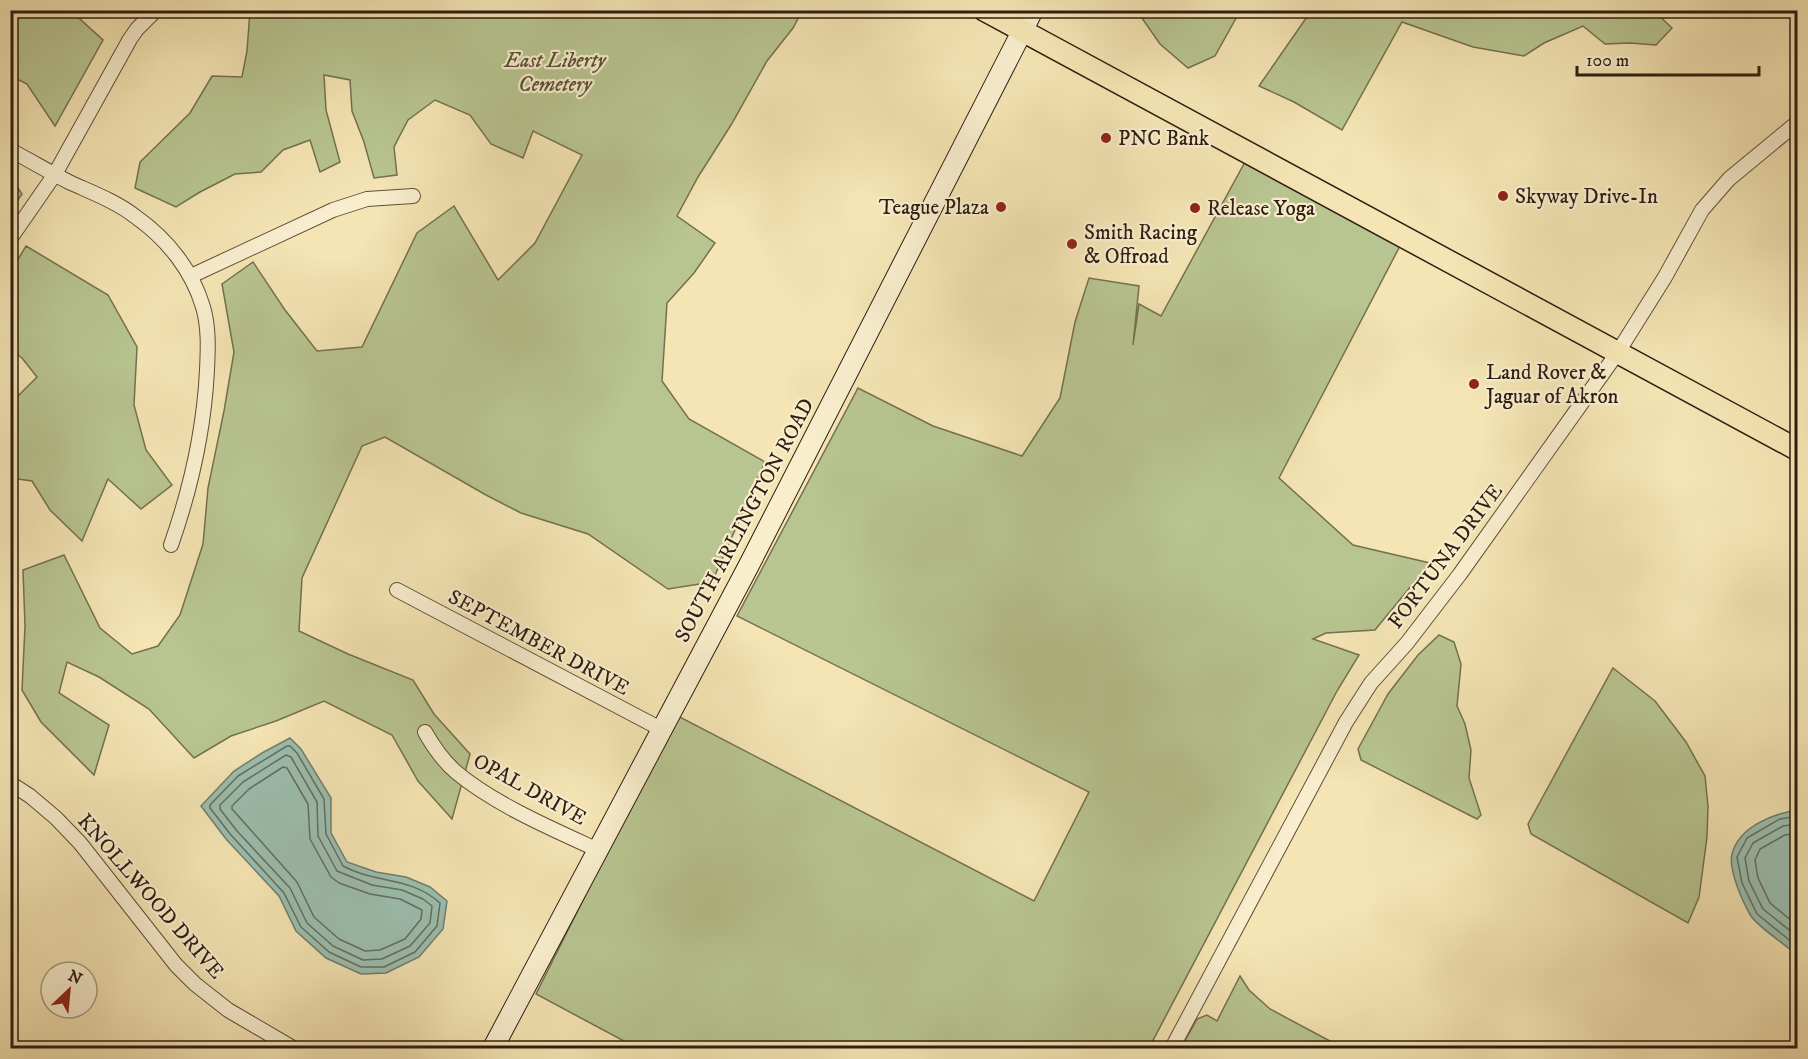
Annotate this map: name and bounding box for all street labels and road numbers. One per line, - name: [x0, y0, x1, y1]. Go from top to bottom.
- street label: SOUTH ARLINGTON ROAD: [669, 394, 820, 647]
- street label: FORTUNA DRIVE: [1383, 479, 1509, 634]
- street label: SEPTEMBER DRIVE: [444, 584, 634, 702]
- street label: OPAL DRIVE: [468, 748, 591, 832]
- street label: KNOLLWOOD DRIVE: [72, 808, 230, 984]

